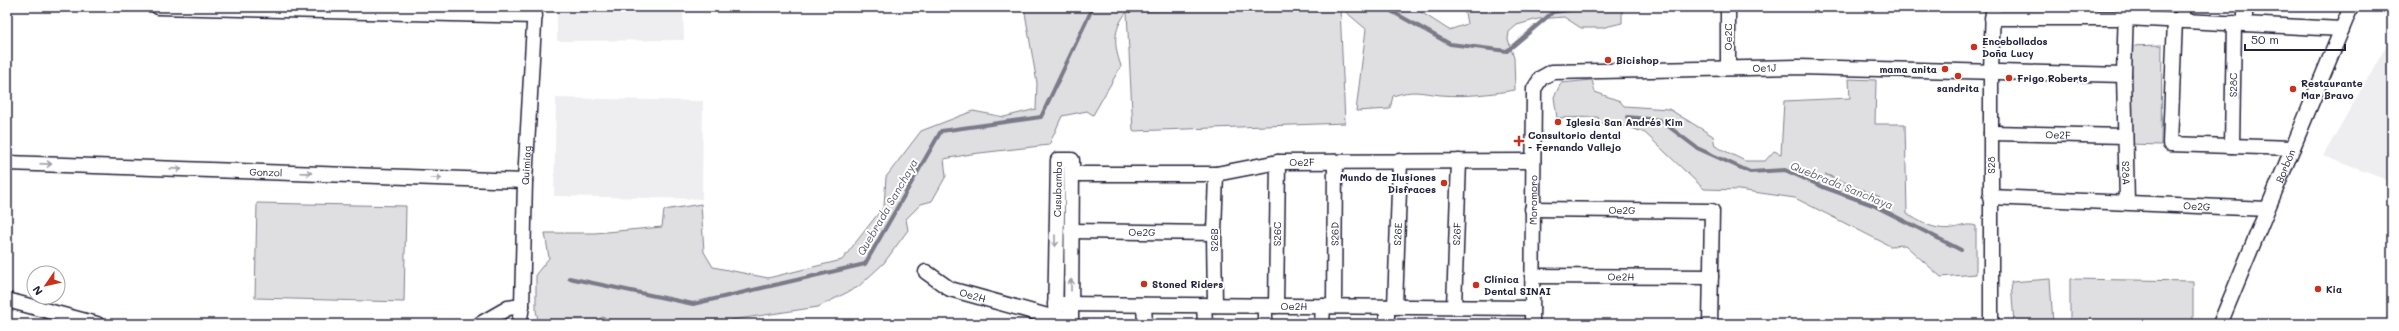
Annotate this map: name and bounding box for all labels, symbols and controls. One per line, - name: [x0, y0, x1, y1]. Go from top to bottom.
- street label: Oe2C: [1721, 23, 1735, 51]
- scale bar: [2245, 26, 2345, 52]
- text: 50 m: [2251, 31, 2279, 47]
- place label: Encebollados Doña Lucy: [1982, 34, 2048, 60]
- marker: Encebollados Doña Lucy: [1969, 42, 1979, 52]
- place label: Bicishop: [1616, 53, 1659, 67]
- marker: Bicishop: [1603, 55, 1613, 65]
- street label: Oe1J: [1752, 60, 1777, 75]
- place label: mama anita: [1879, 62, 1937, 76]
- marker: mama anita: [1940, 64, 1950, 74]
- marker: sandrita: [1953, 71, 1963, 81]
- place label: Frigo Roberts: [2017, 71, 2088, 85]
- marker: Frigo Roberts: [2004, 73, 2014, 83]
- street label: S28C: [2226, 73, 2240, 97]
- place label: Restaurante Mar Bravo: [2301, 76, 2363, 102]
- place label: sandrita: [1937, 81, 1979, 95]
- marker: Restaurante Mar Bravo: [2288, 84, 2298, 94]
- place label: Iglesia San Andrés Kim: [1566, 115, 1683, 129]
- marker: Iglesia San Andrés Kim: [1553, 117, 1563, 127]
- street label: Oe2F: [2045, 127, 2071, 142]
- place label: Consultorio dental - Fernando Vallejo: [1528, 128, 1621, 154]
- marker: Consultorio dental - Fernando Vallejo: [1513, 135, 1525, 147]
- street label: Quimiag: [518, 145, 534, 185]
- street label: Borbón: [2272, 147, 2298, 185]
- street label: Oe2F: [1289, 155, 1315, 169]
- water label: Quebrada Sanchaya: [853, 156, 921, 258]
- street label: S28: [1984, 156, 1998, 174]
- water label: Quebrada Sanchaya: [1788, 158, 1896, 213]
- one-way arrow: [39, 161, 52, 168]
- street label: Cusubamba: [1050, 161, 1065, 217]
- street label: S28A: [2119, 161, 2134, 185]
- street label: Gonzol: [249, 164, 283, 180]
- one-way arrow: [169, 165, 182, 173]
- one-way arrow: [299, 170, 312, 177]
- place label: Mundo de Ilusiones Disfraces: [1340, 170, 1436, 196]
- one-way arrow: [429, 174, 442, 182]
- street label: Moromoro: [1526, 175, 1540, 225]
- marker: Mundo de Ilusiones Disfraces: [1439, 178, 1449, 188]
- street label: Oe2G: [2183, 198, 2211, 214]
- street label: Oe2G: [1608, 203, 1636, 217]
- street label: S26C: [1270, 222, 1284, 246]
- street label: S26D: [1327, 222, 1342, 246]
- street label: S26E: [1390, 222, 1405, 246]
- street label: S26F: [1449, 222, 1464, 246]
- street label: Oe2G: [1128, 225, 1156, 239]
- street label: S26B: [1207, 228, 1221, 252]
- one-way arrow: [1051, 234, 1059, 247]
- north arrow: [26, 265, 66, 305]
- street label: Oe2H: [1608, 269, 1634, 284]
- place label: Clínica Dental SINAI: [1484, 272, 1551, 298]
- place label: Stoned Riders: [1152, 277, 1223, 291]
- one-way arrow: [1067, 279, 1075, 292]
- marker: Stoned Riders: [1139, 279, 1149, 289]
- marker: Clínica Dental SINAI: [1471, 280, 1481, 290]
- place label: Kia: [2326, 282, 2342, 296]
- text: N: [29, 283, 46, 299]
- marker: Kia: [2313, 284, 2323, 294]
- street label: Oe2H: [958, 285, 988, 306]
- street label: Oe2H: [1281, 299, 1307, 313]

